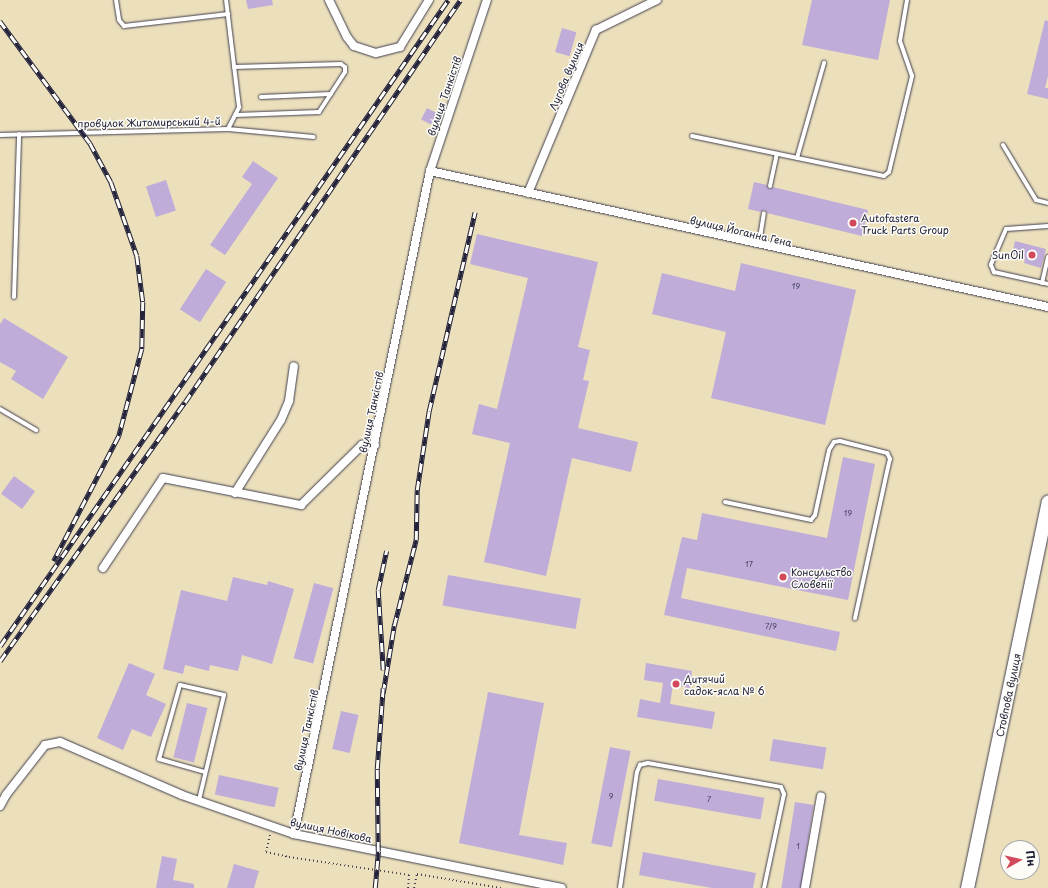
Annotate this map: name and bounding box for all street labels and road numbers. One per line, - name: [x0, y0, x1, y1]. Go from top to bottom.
- street label: Лугова вулиця: [546, 40, 586, 112]
- street label: вулиця Танкістів: [425, 55, 463, 137]
- street label: провулок Житомирський 4-й: [77, 115, 221, 129]
- street label: вулиця Йоганна Гена: [688, 213, 794, 249]
- street label: вулиця Танкістів: [356, 370, 386, 454]
- street label: Стовпова вулиця: [993, 652, 1023, 738]
- street label: вулиця Танкістів: [291, 688, 321, 772]
- street label: вулиця Новікова: [289, 815, 373, 845]

